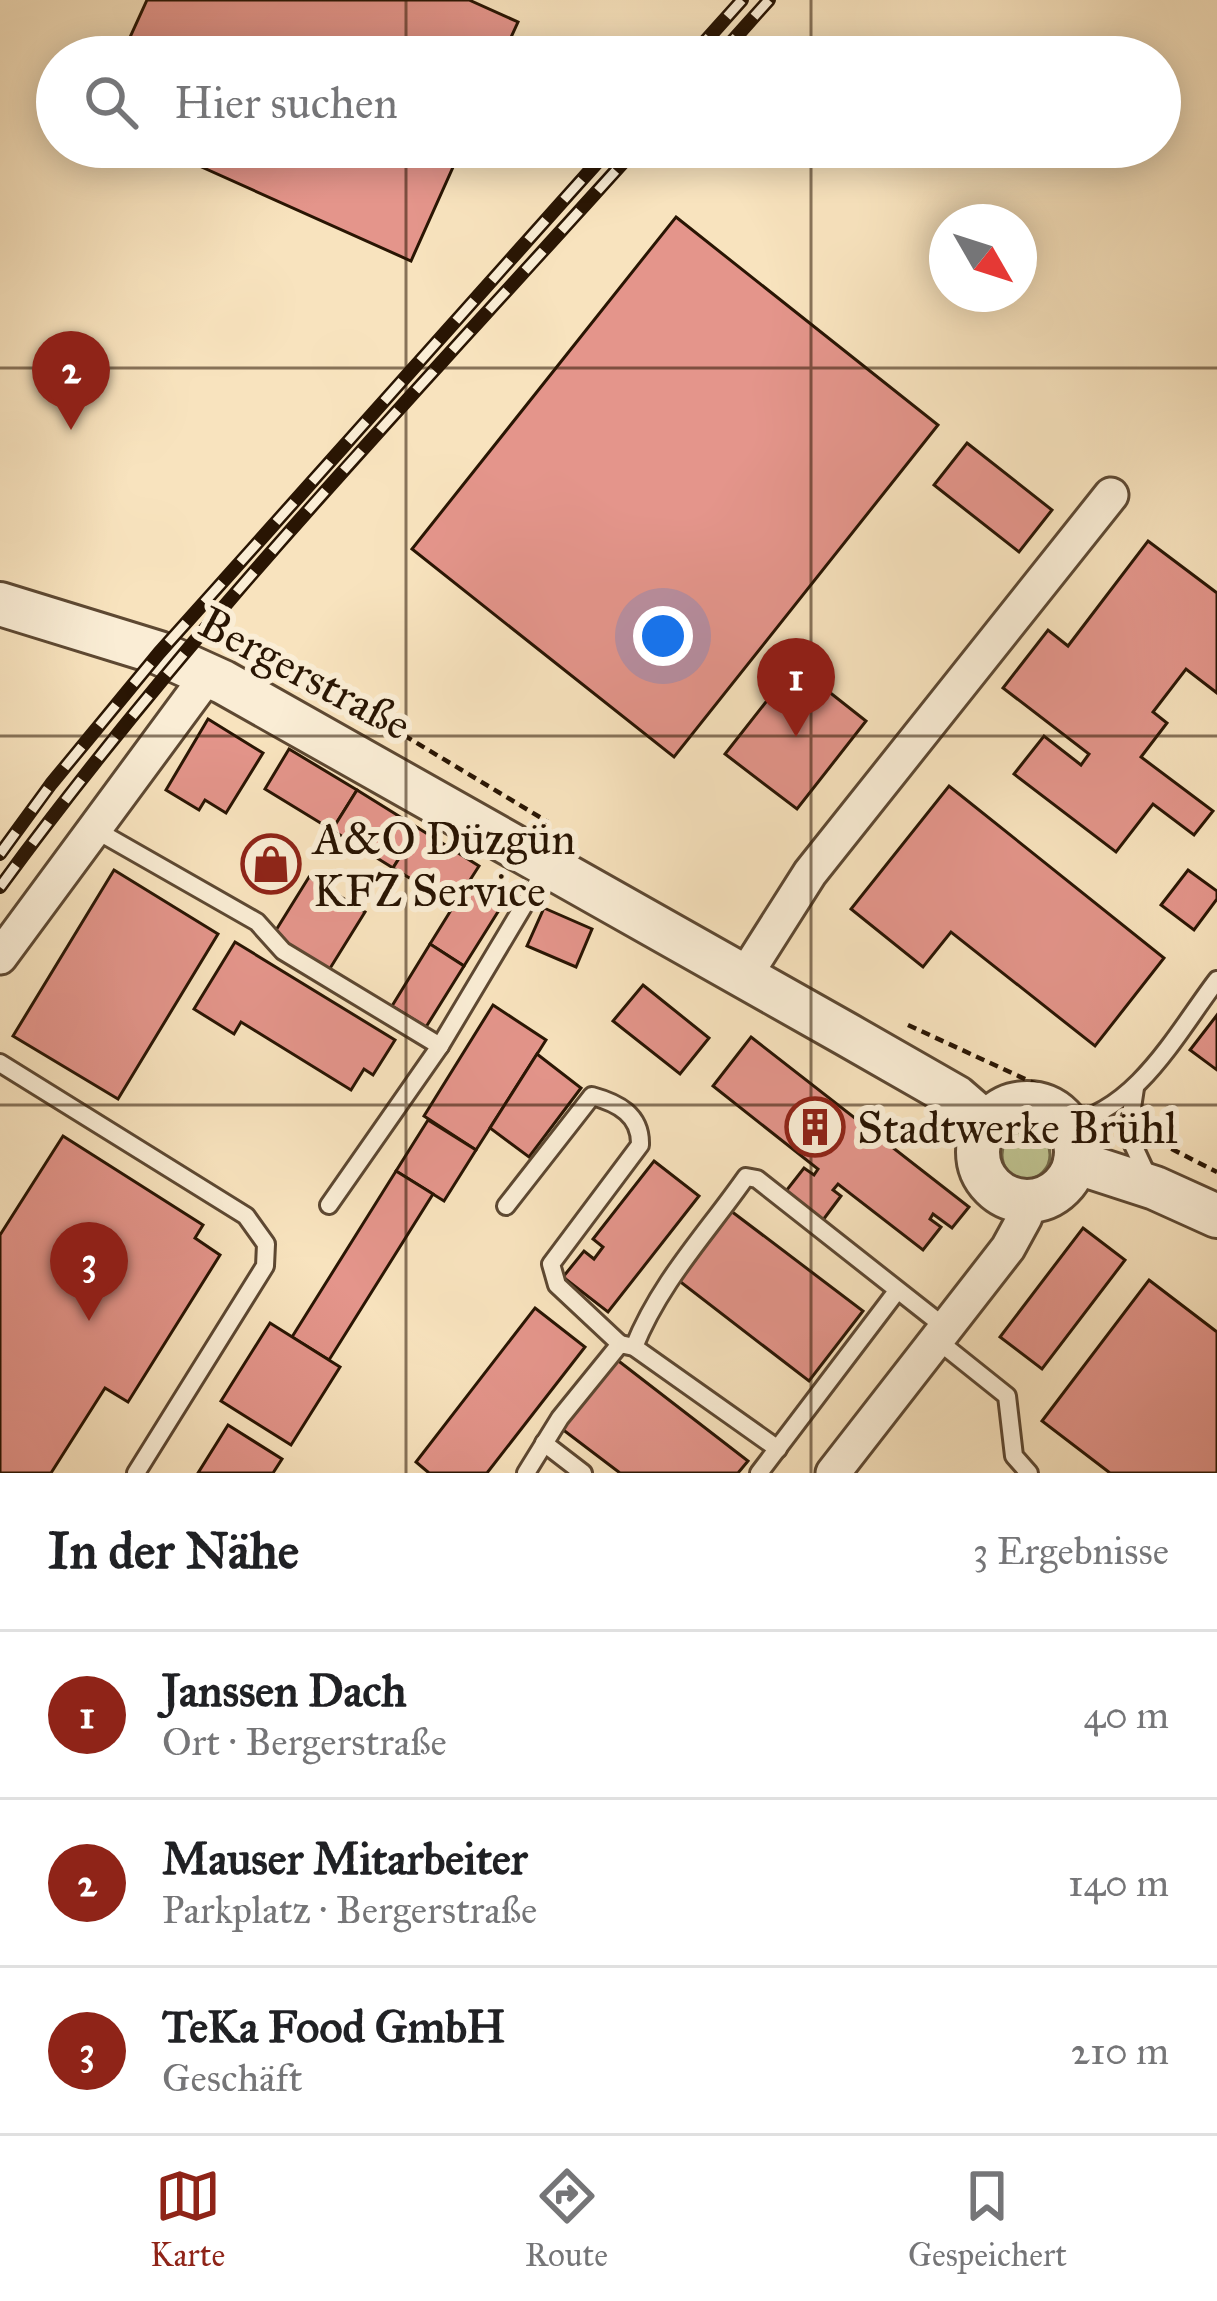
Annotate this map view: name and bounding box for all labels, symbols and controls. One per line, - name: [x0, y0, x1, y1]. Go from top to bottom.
- search box: [36, 36, 1181, 168]
- icon: search: [78, 69, 144, 135]
- text: Hier suchen: [174, 75, 398, 130]
- north arrow: [929, 204, 1037, 312]
- pin: 2: [32, 331, 110, 430]
- street label: Bergerstraße: [190, 594, 420, 752]
- your location: [633, 606, 693, 666]
- pin: 1: [757, 638, 835, 737]
- place label: A&O Düzgün KFZ Service: [311, 811, 576, 918]
- shop icon: A&O Düzgün KFZ Service: [240, 833, 302, 895]
- building icon: Stadtwerke Brühl: [784, 1096, 846, 1158]
- place label: Stadtwerke Brühl: [857, 1100, 1178, 1155]
- pin: 3: [50, 1222, 128, 1321]
- text: In der Nähe: [48, 1520, 299, 1582]
- text: 3 Ergebnisse: [973, 1527, 1169, 1575]
- text: Janssen Dach: [162, 1663, 407, 1718]
- text: 1: [79, 1691, 95, 1739]
- text: 40 m: [1083, 1691, 1169, 1739]
- text: Ort · Bergerstraße: [162, 1718, 447, 1766]
- text: Mauser Mitarbeiter: [162, 1831, 528, 1886]
- text: 2: [77, 1859, 97, 1907]
- text: 140 m: [1068, 1859, 1169, 1907]
- text: Parkplatz · Bergerstraße: [162, 1886, 537, 1934]
- text: TeKa Food GmbH: [162, 1999, 505, 2054]
- text: 3: [79, 2027, 95, 2075]
- text: 210 m: [1071, 2027, 1169, 2075]
- text: Geschäft: [162, 2054, 303, 2102]
- tab: Karte: [150, 2163, 225, 2275]
- tab: Route: [525, 2163, 608, 2275]
- tab: Gespeichert: [908, 2163, 1067, 2275]

